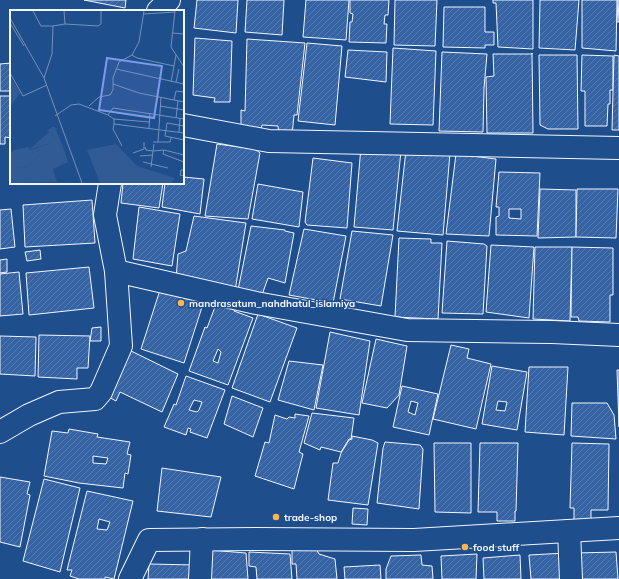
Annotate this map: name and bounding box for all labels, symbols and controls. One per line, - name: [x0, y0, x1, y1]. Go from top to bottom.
- inset map: [10, 10, 184, 184]
- place label: mandrasatum_nahdhatul_islamiya: [189, 297, 355, 310]
- marker: mandrasatum_nahdhatul_islamiya: [176, 298, 186, 308]
- place label: trade-shop: [284, 511, 337, 524]
- marker: trade-shop: [271, 512, 281, 522]
- place label: food stuff: [473, 541, 519, 554]
- marker: food stuff: [460, 542, 470, 552]

